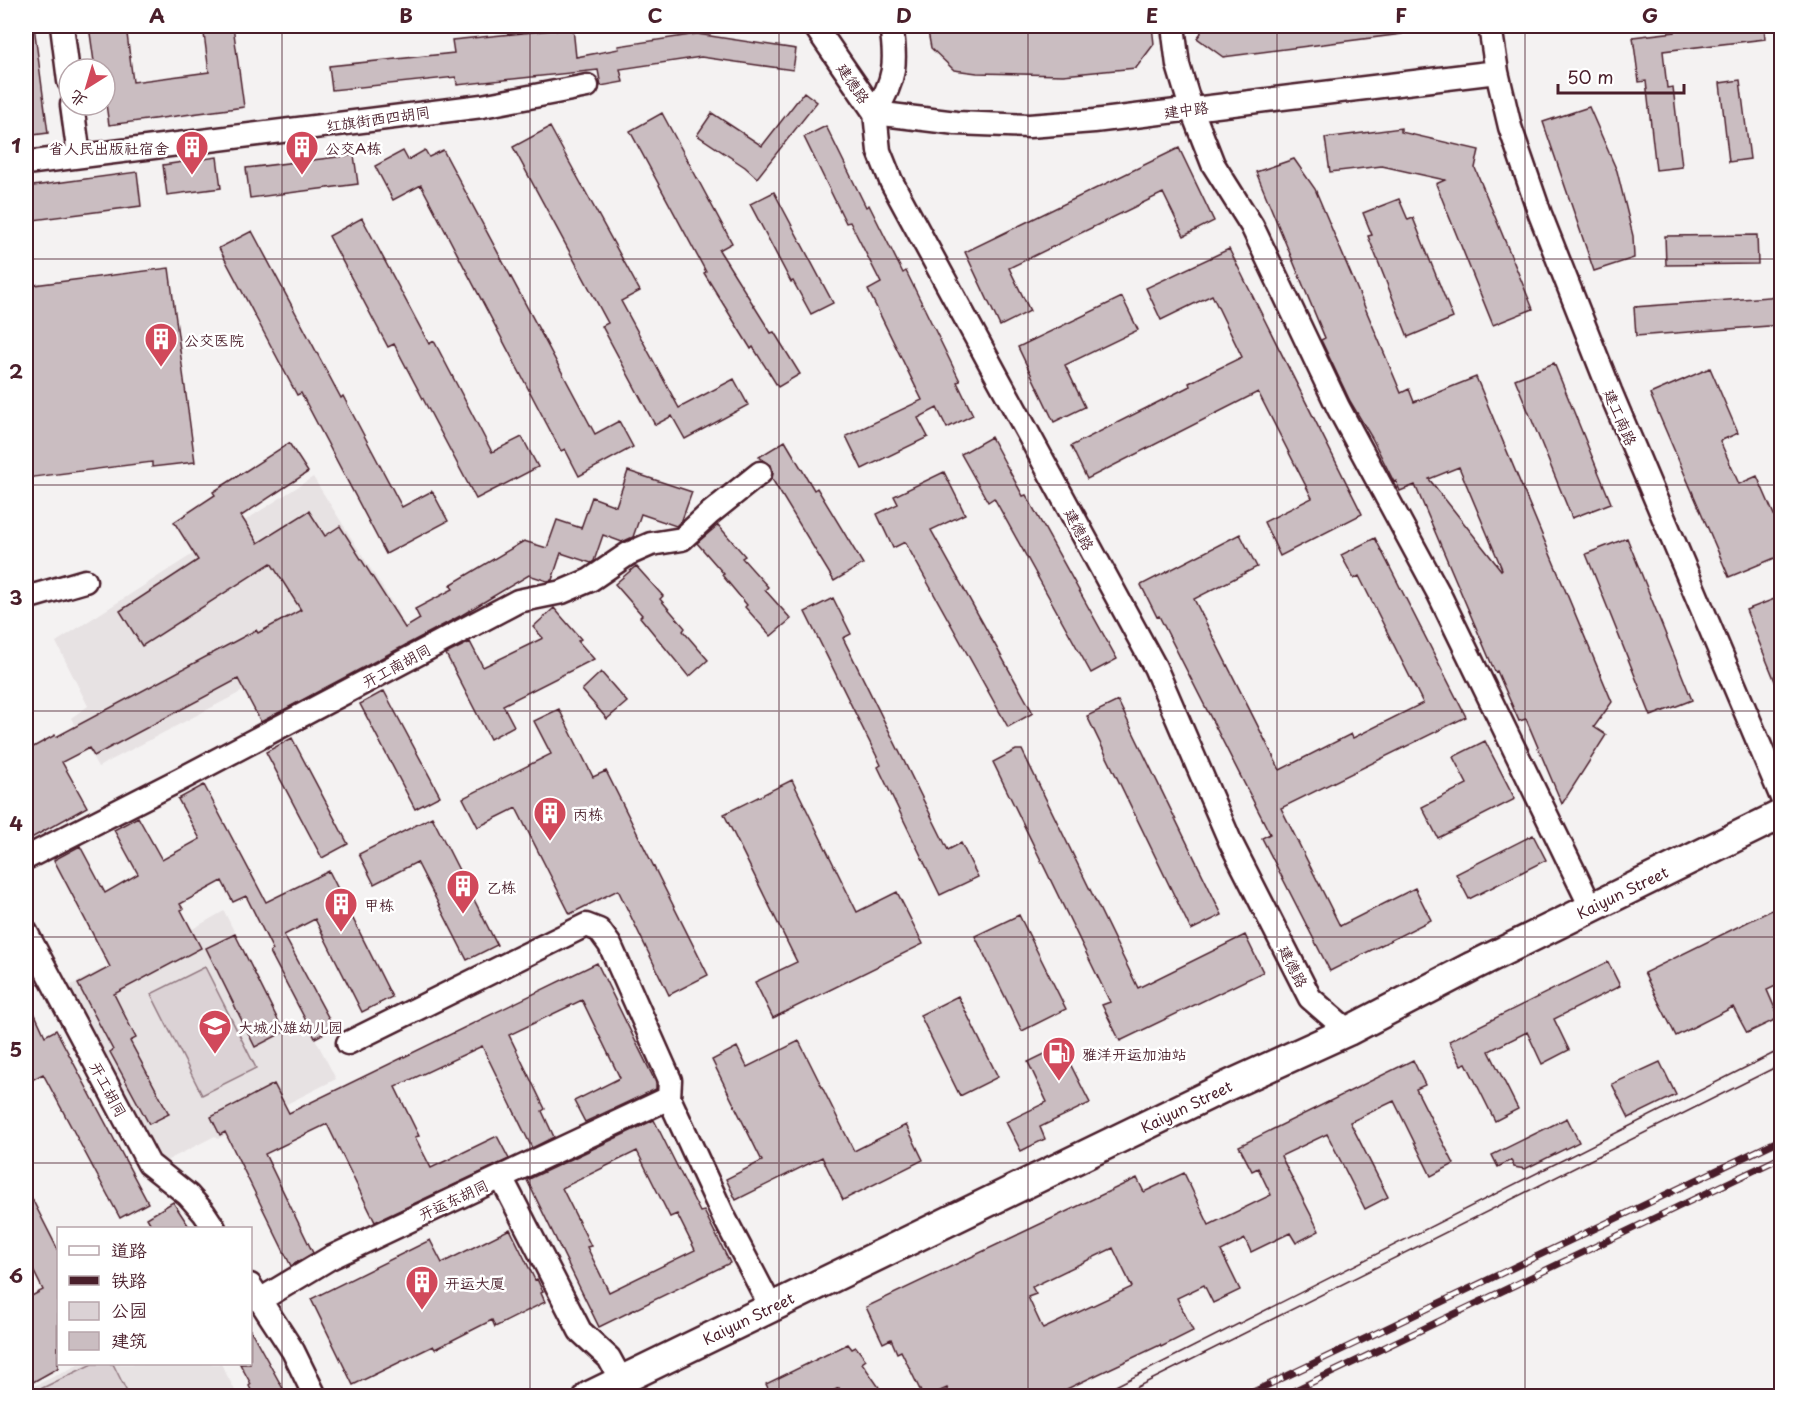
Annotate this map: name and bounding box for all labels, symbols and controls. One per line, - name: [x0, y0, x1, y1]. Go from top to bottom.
- text: A: [149, 0, 165, 30]
- text: B: [399, 0, 413, 30]
- text: C: [647, 0, 663, 30]
- text: D: [896, 0, 912, 30]
- text: E: [1146, 0, 1158, 30]
- text: F: [1395, 0, 1407, 30]
- text: G: [1642, 0, 1658, 30]
- north arrow: [57, 57, 117, 117]
- scale bar: [1558, 57, 1684, 95]
- street label: 建德路: [832, 58, 876, 108]
- text: 50 m: [1567, 63, 1614, 90]
- text: 北: [64, 85, 91, 114]
- street label: 建中路: [1162, 95, 1210, 123]
- street label: 红旗街西四胡同: [324, 99, 432, 137]
- building icon: 省人民出版社宿舍: [174, 129, 210, 176]
- building icon: 公交A栋: [284, 129, 320, 176]
- text: 1: [11, 130, 21, 160]
- place label: 省人民出版社宿舍: [49, 136, 169, 159]
- place label: 公交A栋: [325, 136, 382, 159]
- building icon: 公交医院: [143, 321, 179, 368]
- place label: 公交医院: [184, 328, 244, 351]
- text: 2: [9, 356, 23, 386]
- street label: 建工南路: [1599, 385, 1643, 449]
- street label: 建德路: [1059, 504, 1101, 554]
- text: 3: [9, 582, 23, 612]
- street label: 开工南胡同: [357, 637, 435, 693]
- building icon: 丙栋: [532, 795, 568, 842]
- place label: 丙栋: [573, 802, 603, 825]
- text: 4: [9, 808, 23, 838]
- street label: Kaiyun Street: [1572, 860, 1672, 924]
- building icon: 乙栋: [445, 868, 481, 915]
- place label: 乙栋: [486, 875, 516, 898]
- building icon: 甲栋: [323, 886, 359, 933]
- place label: 甲栋: [364, 893, 394, 916]
- street label: 建德路: [1274, 941, 1314, 991]
- school or university icon: 大城小雄幼儿园: [197, 1008, 233, 1055]
- place label: 大城小雄幼儿园: [238, 1015, 343, 1038]
- text: 5: [10, 1034, 22, 1064]
- fuel station icon: 雅洋开运加油站: [1041, 1035, 1077, 1082]
- place label: 雅洋开运加油站: [1082, 1042, 1187, 1065]
- street label: 开工胡同: [85, 1057, 133, 1121]
- street label: Kaiyun Street: [1136, 1074, 1236, 1138]
- street label: 开运东胡同: [414, 1173, 492, 1225]
- legend: [57, 1227, 252, 1365]
- text: 道路: [111, 1236, 147, 1263]
- text: 6: [9, 1260, 23, 1290]
- building icon: 开运大厦: [404, 1264, 440, 1311]
- text: 铁路: [111, 1266, 147, 1293]
- place label: 开运大厦: [445, 1271, 505, 1294]
- street label: Kaiyun Street: [698, 1286, 798, 1350]
- text: 公园: [111, 1296, 147, 1323]
- text: 建筑: [111, 1326, 147, 1353]

